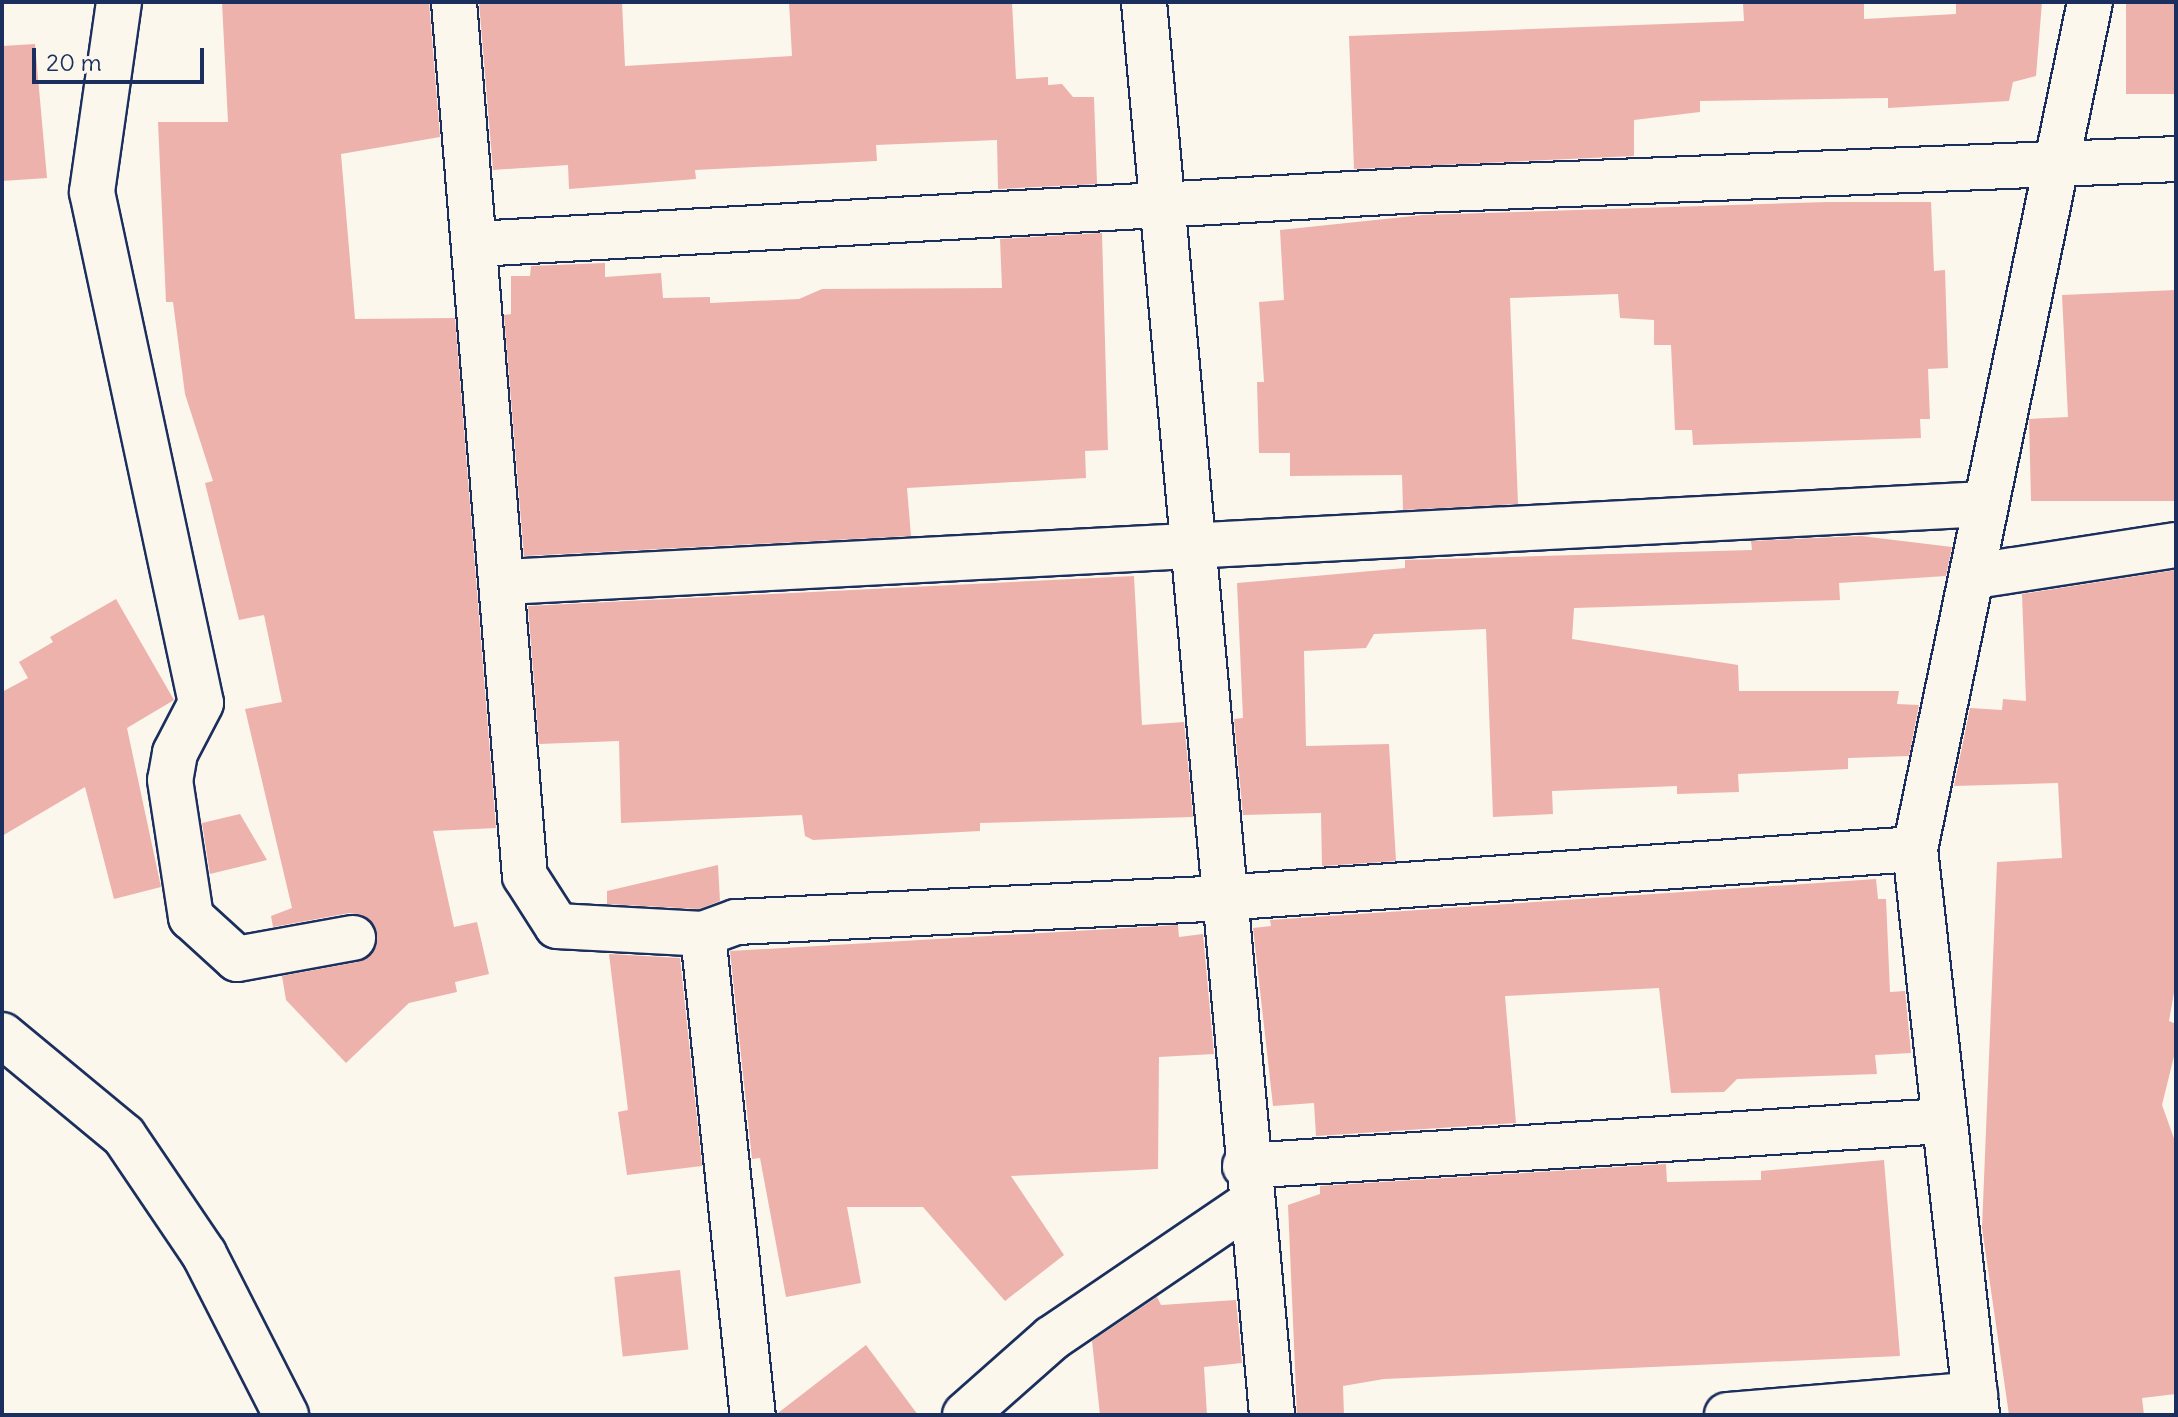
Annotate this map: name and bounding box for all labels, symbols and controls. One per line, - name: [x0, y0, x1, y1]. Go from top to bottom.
- scale bar: [36, 32, 208, 82]
- text: 20 m: [46, 47, 102, 77]

